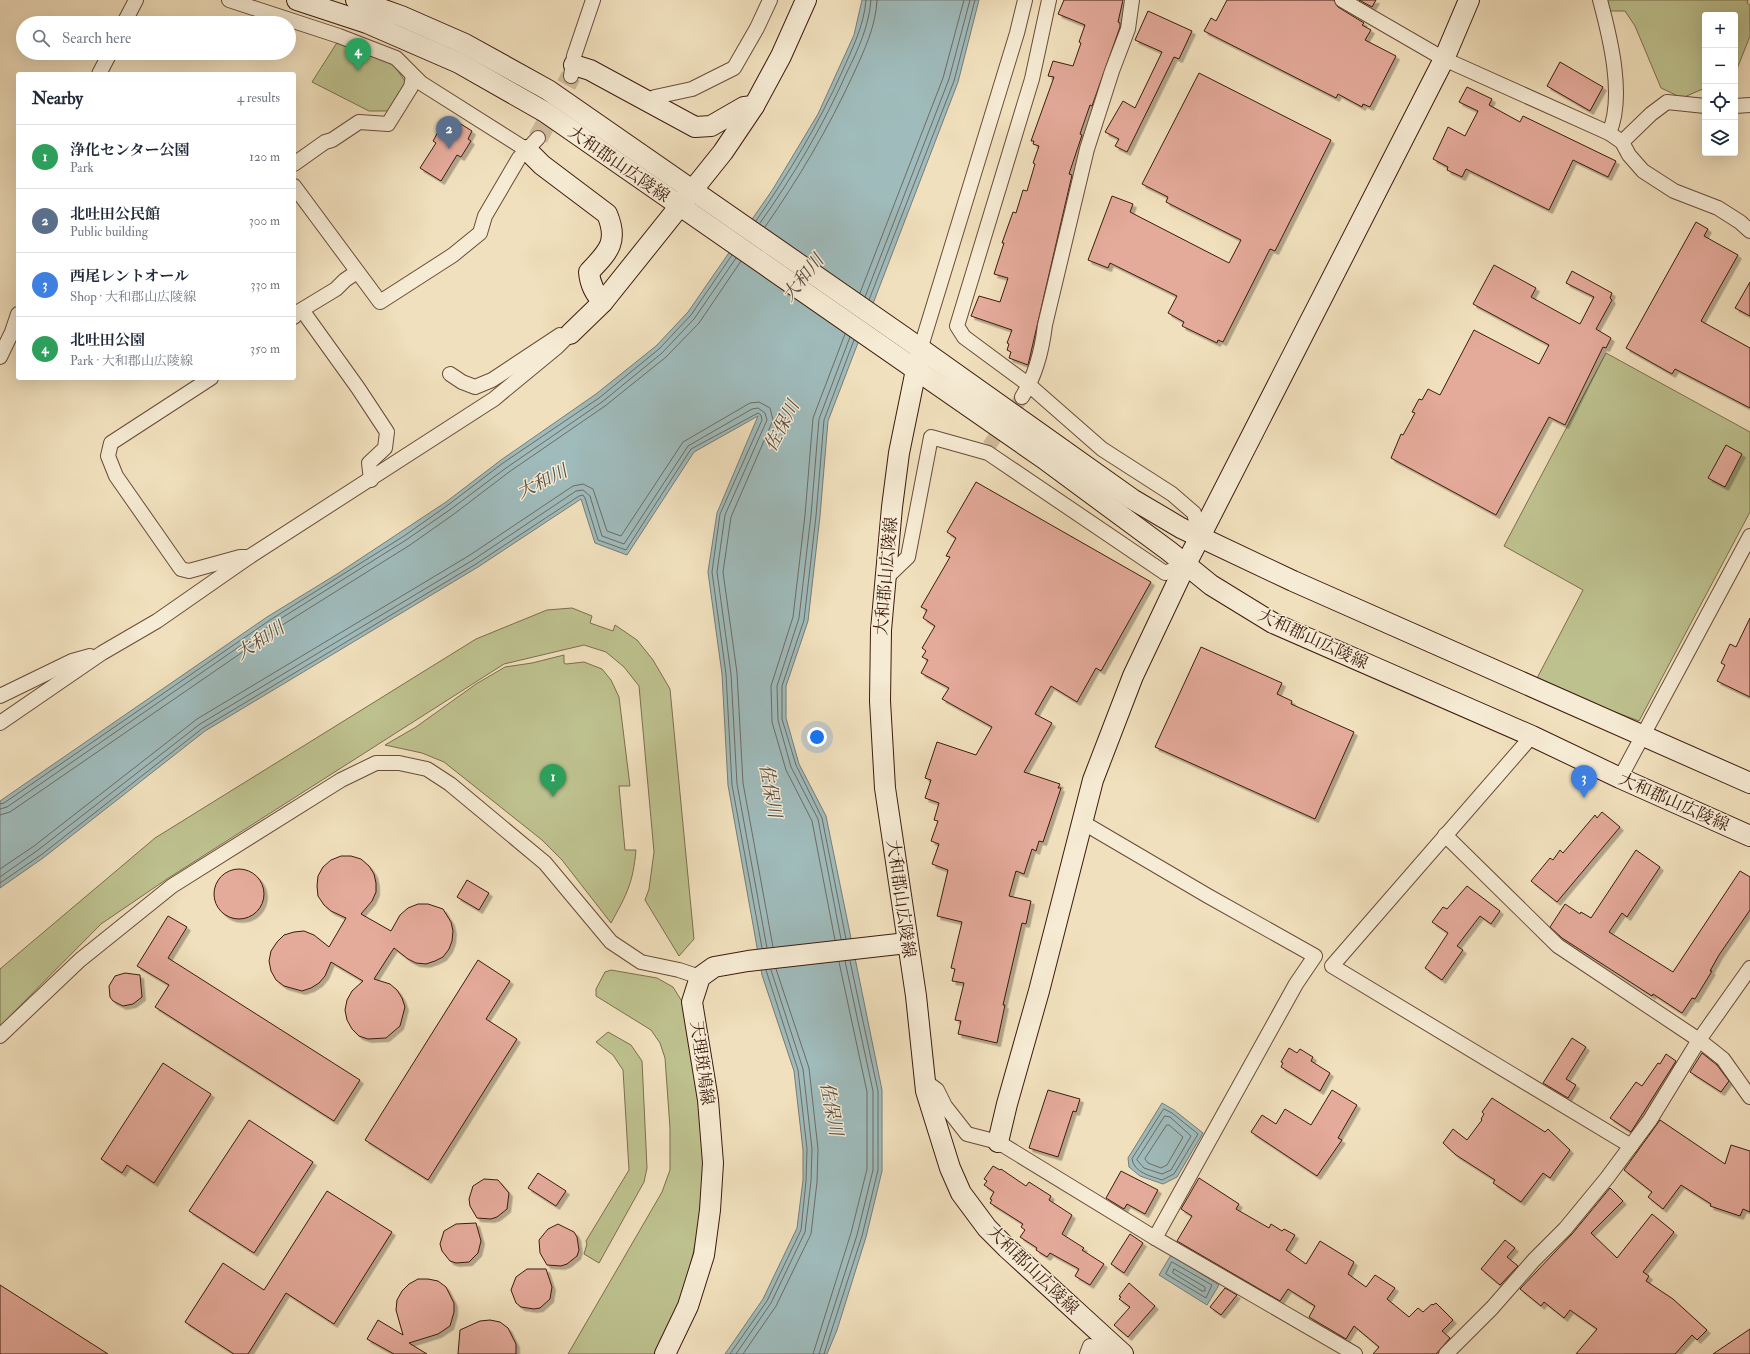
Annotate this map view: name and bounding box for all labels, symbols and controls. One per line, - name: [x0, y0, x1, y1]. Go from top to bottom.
- map controls: [1702, 12, 1738, 156]
- button: +: [1702, 12, 1738, 48]
- search box: [16, 16, 296, 60]
- icon: search: [30, 27, 52, 49]
- text: Search here: [62, 29, 131, 48]
- pin: 4: [345, 38, 371, 71]
- button: −: [1702, 48, 1738, 84]
- button: locate: [1702, 84, 1738, 120]
- text: Nearby: [32, 88, 83, 109]
- text: 4 results: [237, 90, 280, 106]
- pin: 2: [436, 116, 462, 149]
- button: layers: [1702, 120, 1738, 156]
- street label: 大和郡山広陵線: [564, 121, 674, 207]
- text: 浄化センター公園: [70, 141, 189, 160]
- text: 1: [43, 149, 47, 165]
- text: 120 m: [249, 149, 280, 165]
- text: Park: [70, 160, 94, 176]
- text: 北吐田公民館: [70, 205, 160, 224]
- text: 2: [42, 213, 48, 229]
- text: 300 m: [249, 213, 280, 229]
- text: Public building: [70, 224, 148, 240]
- water label: 大和川: [777, 248, 830, 306]
- text: 西尾レントオール: [70, 267, 189, 286]
- text: 3: [43, 277, 48, 293]
- text: 330 m: [251, 277, 280, 293]
- text: Shop · 大和郡山広陵線: [70, 289, 196, 305]
- text: 北吐田公園: [70, 331, 145, 350]
- text: 4: [41, 341, 49, 357]
- text: 350 m: [250, 341, 280, 357]
- text: Park · 大和郡山広陵線: [70, 353, 193, 369]
- water label: 佐保川: [759, 395, 806, 455]
- water label: 大和川: [513, 459, 573, 504]
- street label: 大和郡山広陵線: [870, 516, 902, 636]
- street label: 大和郡山広陵線: [1255, 604, 1371, 674]
- water label: 大和川: [231, 616, 291, 665]
- your location: [807, 727, 827, 747]
- water label: 佐保川: [754, 762, 786, 822]
- pin: 1: [540, 764, 566, 797]
- pin: 3: [1571, 765, 1597, 798]
- street label: 大和郡山広陵線: [1615, 768, 1733, 836]
- street label: 大和郡山広陵線: [882, 839, 920, 959]
- street label: 天理斑鳩線: [686, 1019, 718, 1107]
- water label: 佐保川: [815, 1080, 848, 1140]
- street label: 大和郡山広陵線: [983, 1221, 1083, 1319]

